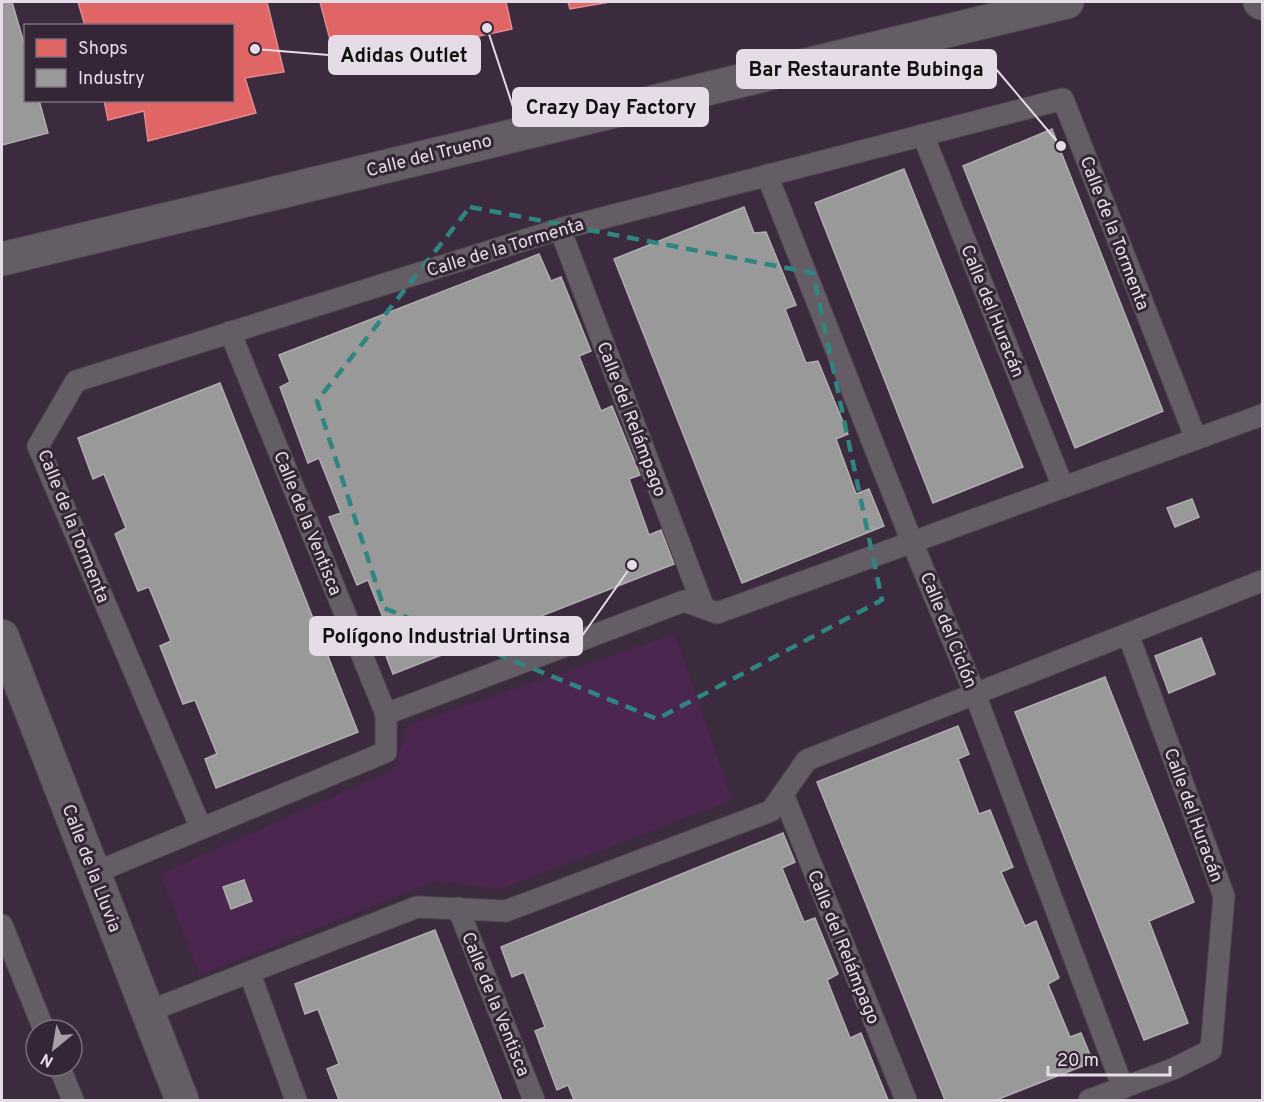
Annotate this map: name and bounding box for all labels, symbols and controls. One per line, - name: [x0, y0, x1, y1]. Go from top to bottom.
- legend: [24, 24, 234, 102]
- callout: Adidas Outlet: [329, 36, 480, 74]
- text: Shops: [78, 38, 128, 61]
- text: Adidas Outlet: [340, 44, 468, 70]
- callout: Bar Restaurante Bubinga: [737, 50, 996, 88]
- text: Bar Restaurante Bubinga: [748, 58, 984, 84]
- text: Industry: [78, 68, 145, 91]
- callout: Crazy Day Factory: [513, 88, 708, 126]
- text: Crazy Day Factory: [526, 96, 696, 122]
- street label: Calle del Trueno: [364, 130, 495, 183]
- street label: Calle de la Tormenta: [1074, 153, 1154, 314]
- street label: Calle de la Tormenta: [424, 214, 587, 283]
- street label: Calle del Huracán: [955, 242, 1029, 381]
- street label: Calle del Relámpago: [590, 339, 671, 500]
- street label: Calle de la Tormenta: [31, 447, 114, 607]
- street label: Calle de la Ventisca: [267, 448, 346, 599]
- street label: Calle del Ciclón: [914, 569, 981, 692]
- callout: Polígono Industrial Urtinsa: [310, 617, 582, 655]
- text: Polígono Industrial Urtinsa: [322, 625, 570, 651]
- street label: Calle del Huracán: [1158, 745, 1228, 886]
- street label: Calle de la Lluvia: [56, 801, 126, 936]
- street label: Calle del Relámpago: [801, 867, 884, 1028]
- street label: Calle de la Ventisca: [455, 929, 534, 1080]
- north arrow: [24, 1018, 84, 1078]
- scale bar: [1048, 1039, 1170, 1077]
- text: N: [38, 1048, 57, 1071]
- text: 20 m: [1057, 1050, 1099, 1073]

